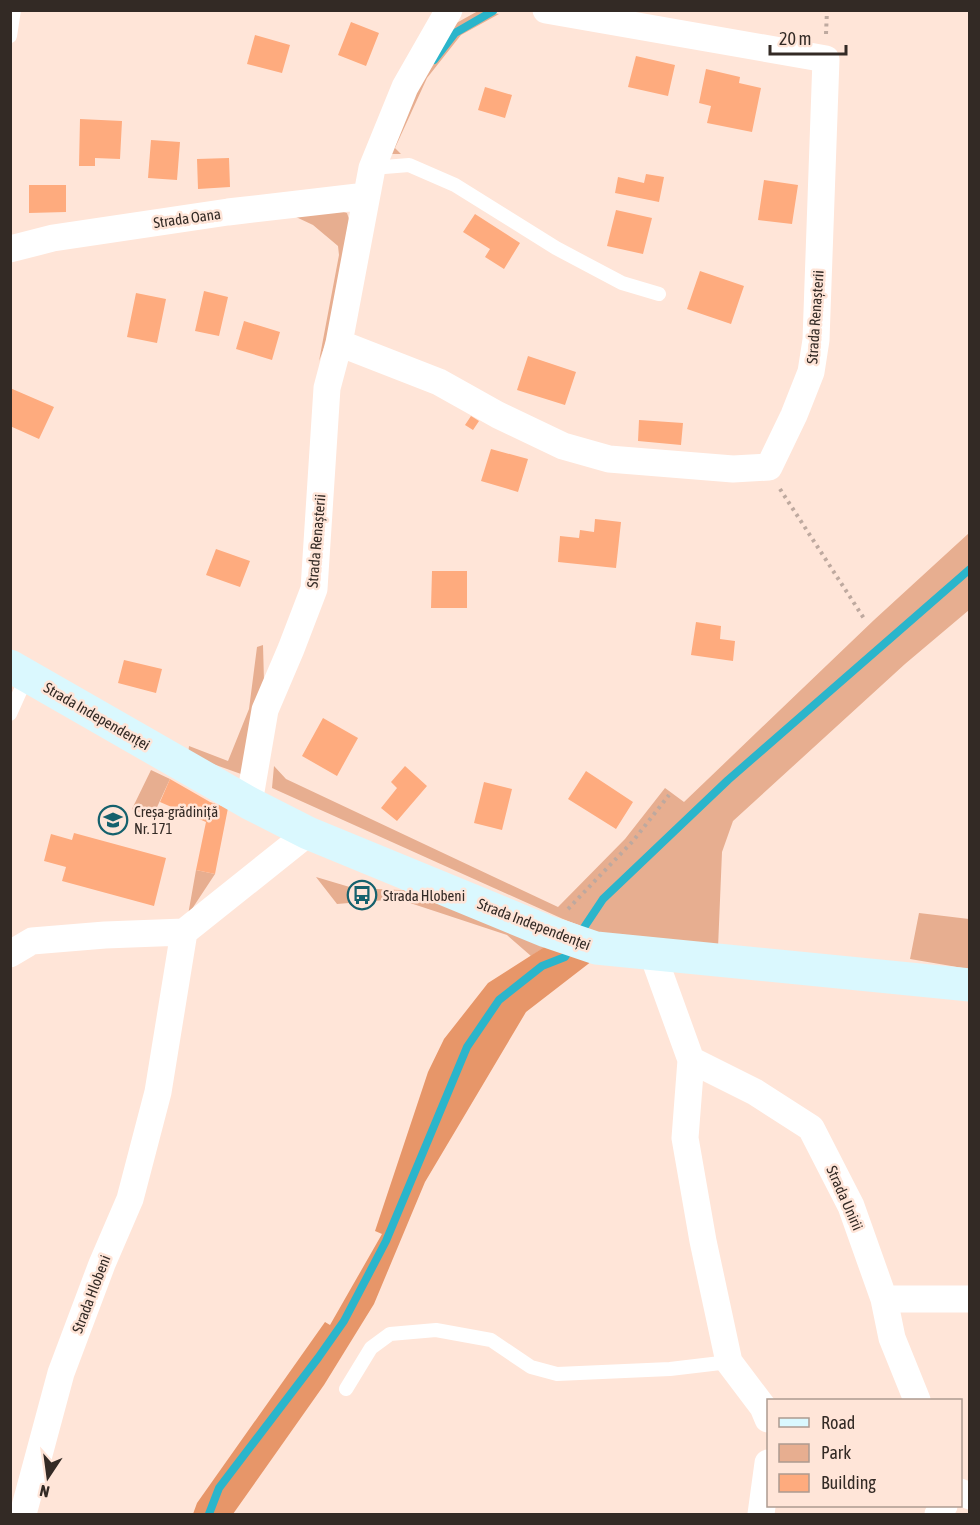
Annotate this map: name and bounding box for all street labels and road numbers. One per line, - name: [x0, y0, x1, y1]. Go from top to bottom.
- street label: Strada Oana: [152, 205, 222, 231]
- street label: Strada Renașterii: [803, 270, 827, 364]
- street label: Strada Renașterii: [303, 493, 329, 589]
- street label: Strada Independenței: [41, 679, 153, 753]
- street label: Strada Independenței: [475, 895, 593, 953]
- street label: Strada Unirii: [823, 1163, 867, 1233]
- street label: Strada Hlobeni: [68, 1253, 114, 1335]

